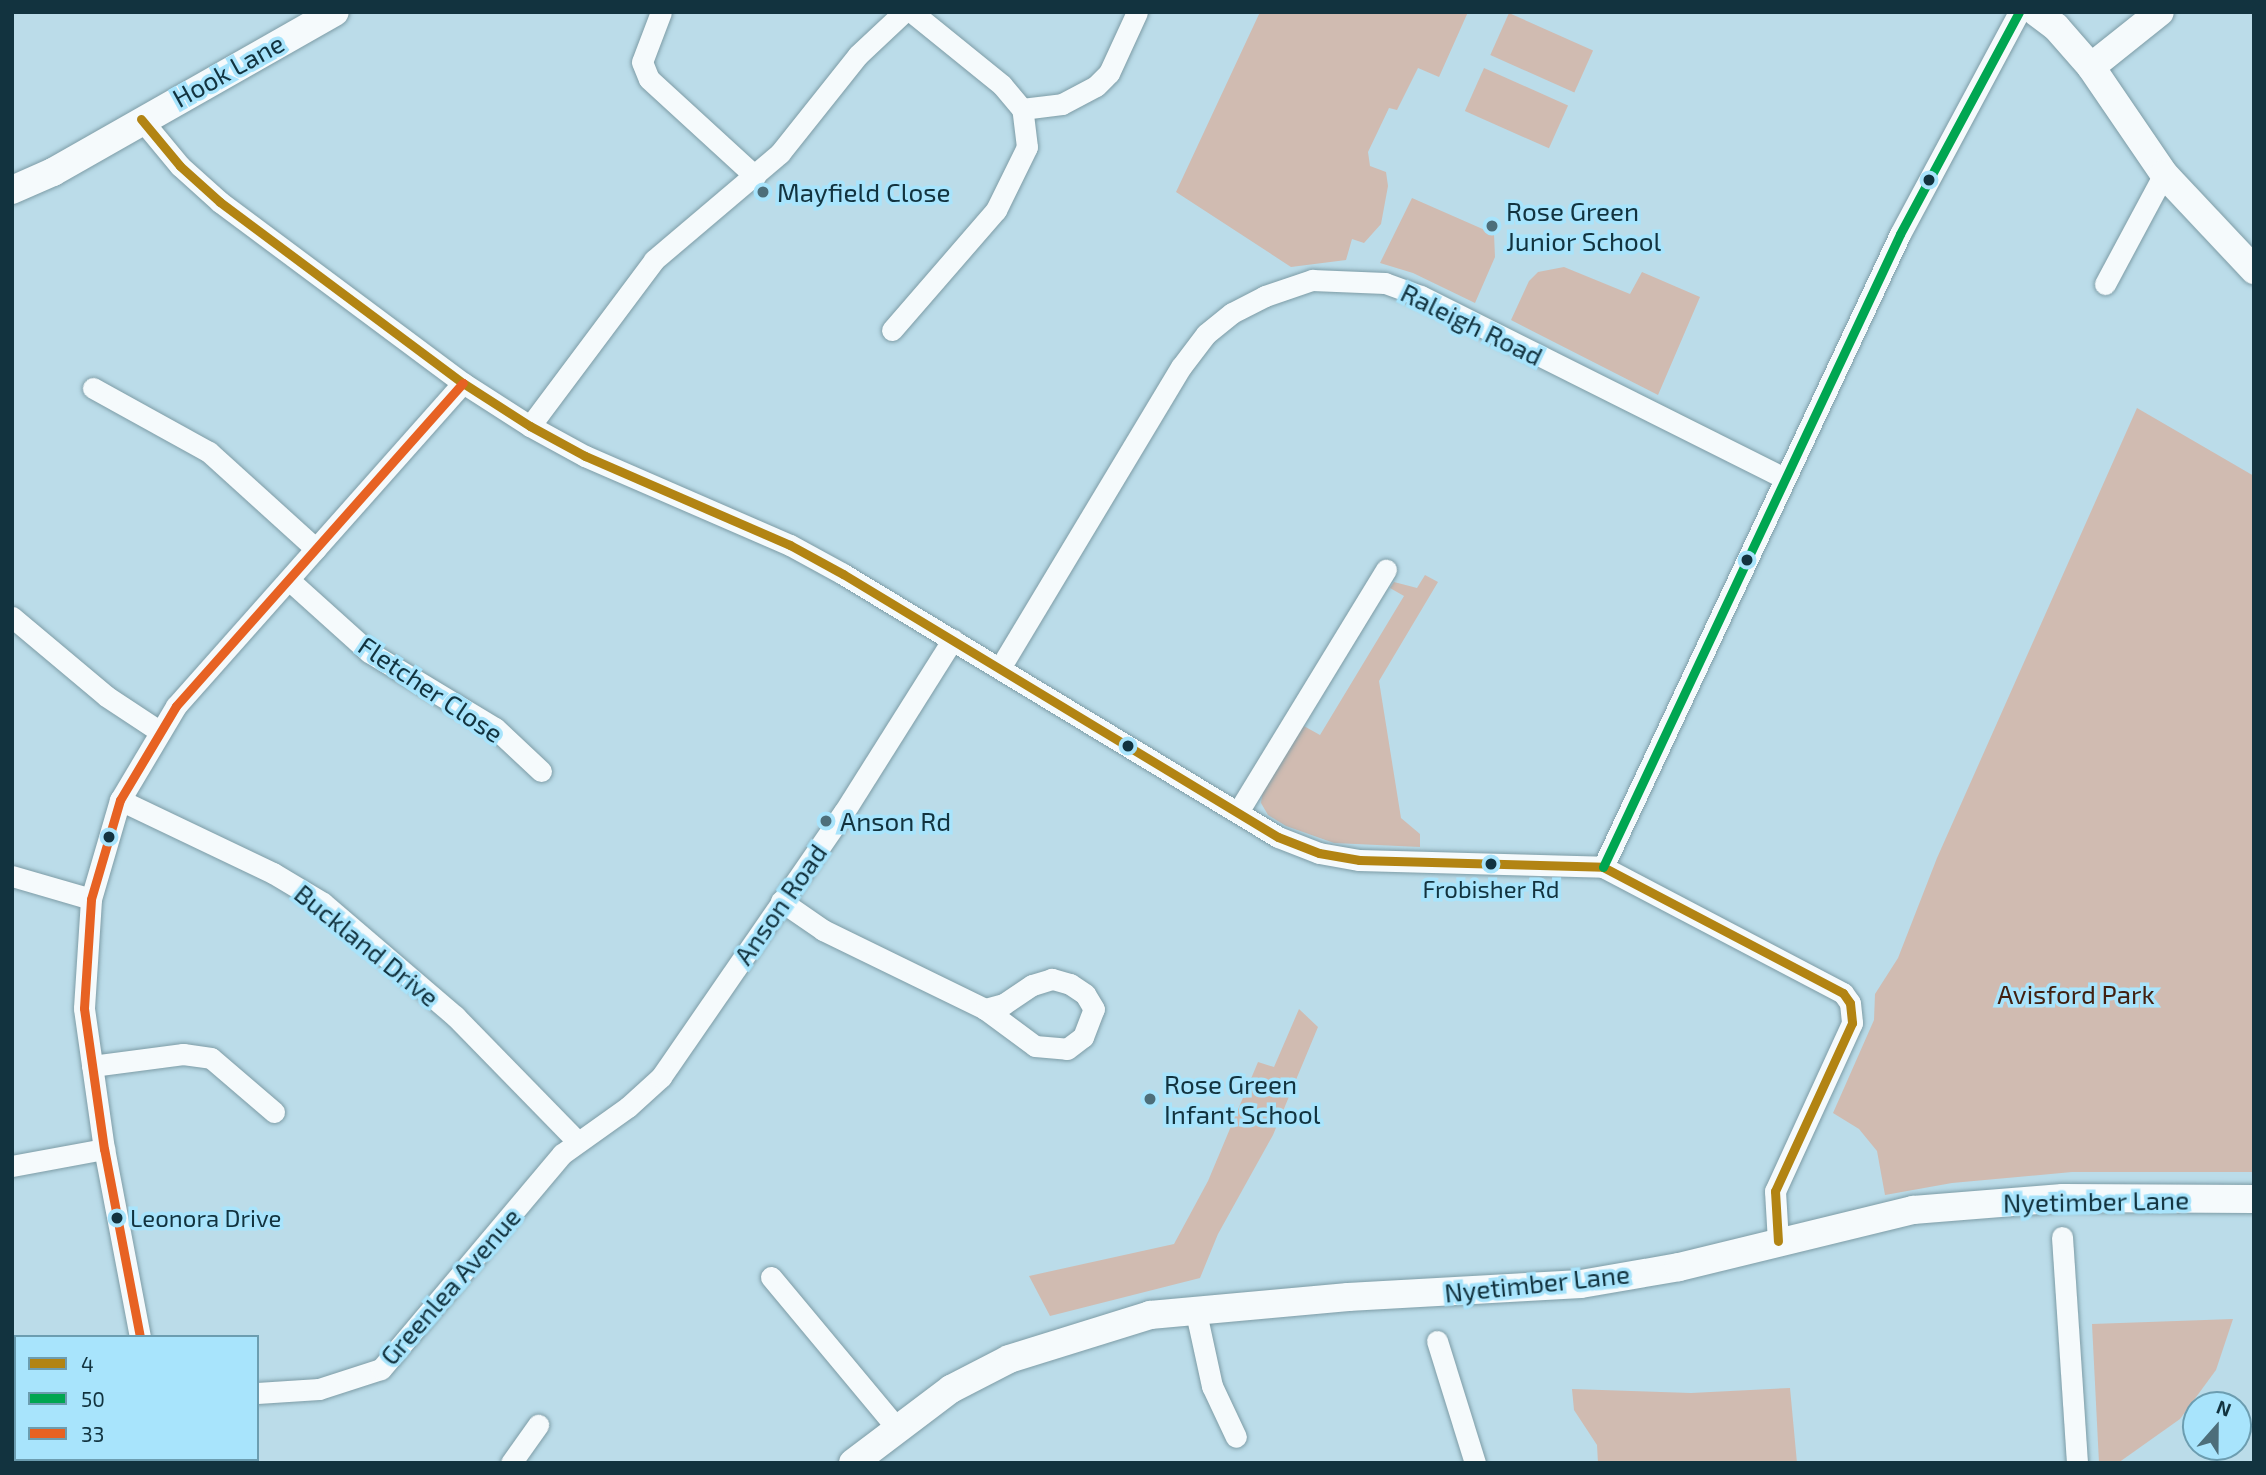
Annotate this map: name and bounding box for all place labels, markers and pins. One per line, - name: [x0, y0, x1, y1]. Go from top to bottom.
- unlabelled marker: [1922, 173, 1936, 187]
- place label: Mayfield Close: [777, 176, 950, 208]
- marker: Mayfield Close: [755, 184, 771, 200]
- place label: Rose Green Junior School: [1506, 195, 1662, 256]
- marker: Rose Green Junior School: [1484, 218, 1500, 234]
- unlabelled marker: [1740, 553, 1754, 567]
- unlabelled marker: [1121, 739, 1135, 753]
- place label: Anson Rd: [840, 805, 951, 837]
- marker: Anson Rd: [818, 813, 834, 829]
- unlabelled marker: [102, 830, 116, 844]
- marker: Frobisher Rd: [1484, 857, 1498, 871]
- place label: Frobisher Rd: [1422, 875, 1560, 903]
- place label: Rose Green Infant School: [1164, 1068, 1321, 1130]
- marker: Rose Green Infant School: [1142, 1091, 1158, 1107]
- place label: Leonora Drive: [130, 1204, 282, 1232]
- marker: Leonora Drive: [110, 1211, 124, 1225]

